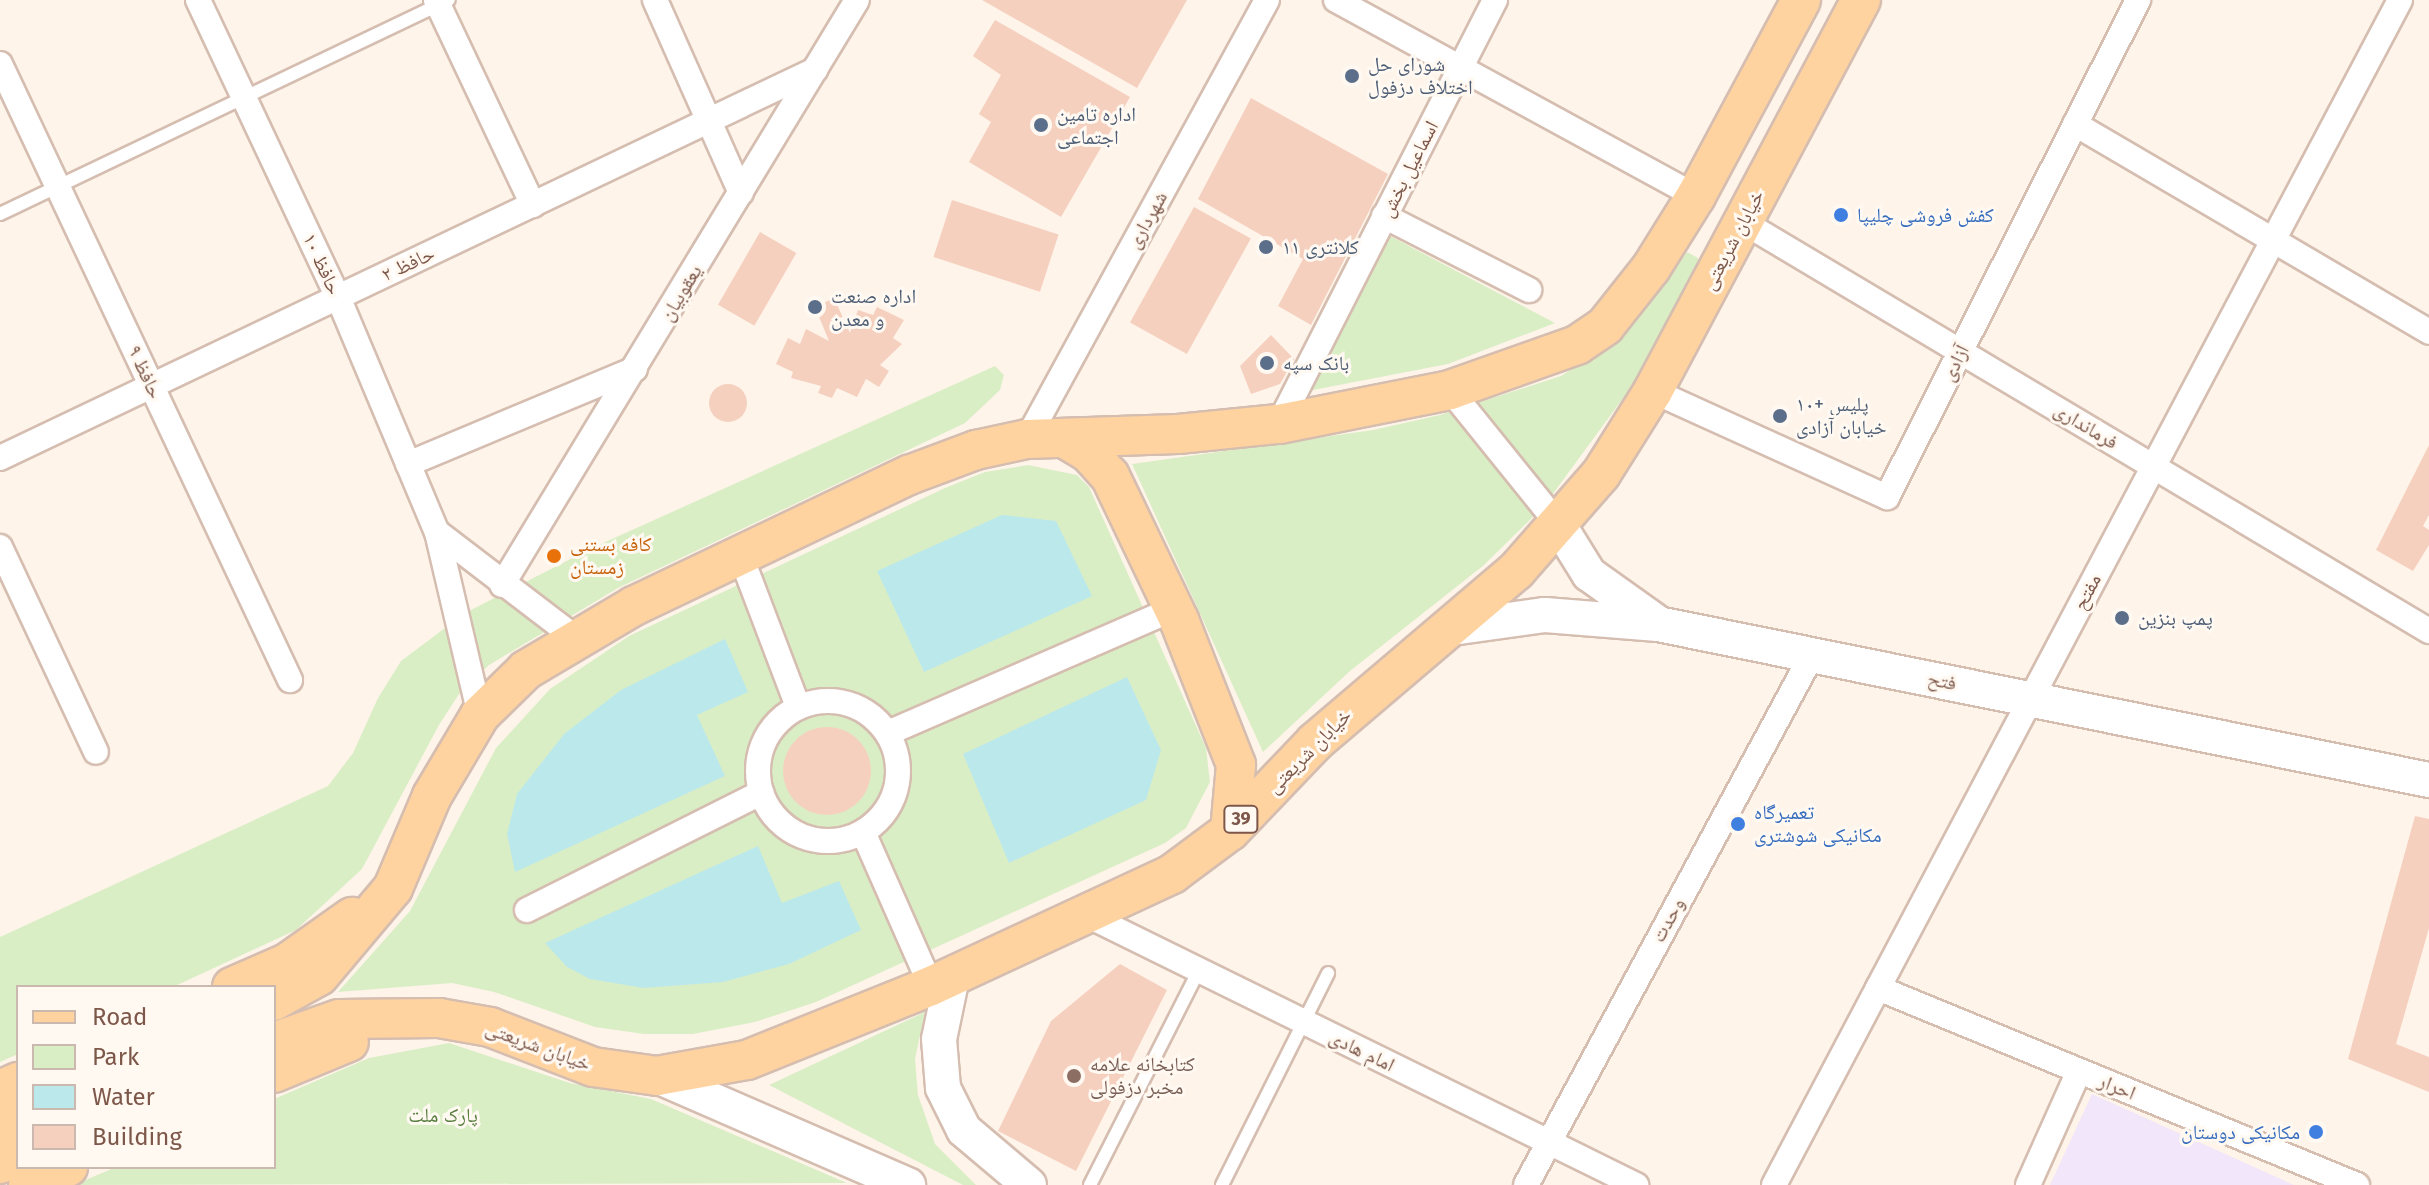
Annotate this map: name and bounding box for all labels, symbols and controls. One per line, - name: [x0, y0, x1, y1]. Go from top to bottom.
- place label: شورای حل اختلاف دزفول: [1368, 52, 1473, 99]
- marker: شورای حل اختلاف دزفول: [1343, 67, 1361, 85]
- place label: اداره تامین اجتماعی: [1057, 102, 1136, 149]
- marker: اداره تامین اجتماعی: [1032, 116, 1050, 134]
- street label: اسماعیل بخش: [1375, 117, 1443, 221]
- street label: خیابان شریعتی: [1697, 186, 1769, 294]
- street label: شهرداری: [1121, 187, 1173, 253]
- place label: کفش فروشی چلیپا: [1857, 203, 1994, 227]
- marker: کفش فروشی چلیپا: [1832, 206, 1850, 224]
- street label: حافظ ۱۰: [297, 230, 347, 298]
- place label: کلانتری ۱۱: [1282, 235, 1359, 259]
- marker: کلانتری ۱۱: [1257, 238, 1275, 256]
- street label: حافظ ۲: [378, 241, 438, 287]
- street label: یعقوبیان: [655, 260, 707, 326]
- place label: اداره صنعت و معدن: [831, 284, 916, 331]
- marker: اداره صنعت و معدن: [806, 298, 824, 316]
- street label: آزادی: [1936, 341, 1974, 385]
- street label: حافظ ۹: [122, 342, 168, 402]
- place label: بانک سپه: [1283, 351, 1349, 375]
- marker: بانک سپه: [1258, 354, 1276, 372]
- place label: پلیس +۱۰ خیابان آزادی: [1796, 392, 1886, 439]
- street label: فرمانداری: [2050, 398, 2122, 454]
- marker: پلیس +۱۰ خیابان آزادی: [1771, 407, 1789, 425]
- place label: کافه بستنی زمستان: [570, 532, 652, 579]
- marker: کافه بستنی زمستان: [545, 547, 563, 565]
- street label: مفتح: [2068, 570, 2106, 614]
- place label: پمپ بنزین: [2138, 606, 2213, 630]
- marker: پمپ بنزین: [2113, 609, 2131, 627]
- street label: فتح: [1926, 666, 1958, 696]
- street label: خیابان شریعتی: [1262, 704, 1356, 798]
- place label: تعمیرگاه مکانیکی شوشتری: [1754, 800, 1882, 847]
- road number: 39: [1223, 805, 1259, 833]
- marker: تعمیرگاه مکانیکی شوشتری: [1729, 815, 1747, 833]
- street label: وحدت: [1646, 894, 1690, 946]
- legend: [16, 985, 276, 1169]
- text: Road: [92, 1003, 147, 1031]
- street label: خیابان شریعتی: [482, 1016, 594, 1076]
- street label: امام هادی: [1325, 1025, 1399, 1077]
- text: Park: [92, 1043, 139, 1071]
- place label: کتابخانه علامه مخبر دزفولی: [1090, 1052, 1195, 1099]
- marker: کتابخانه علامه مخبر دزفولی: [1065, 1067, 1083, 1085]
- street label: احرار: [2095, 1069, 2139, 1105]
- text: Water: [92, 1083, 155, 1111]
- park label: پارک ملت: [408, 1103, 478, 1127]
- place label: مکانیکی دوستان: [2181, 1120, 2300, 1144]
- text: Building: [92, 1123, 182, 1151]
- marker: مکانیکی دوستان: [2307, 1123, 2325, 1141]

